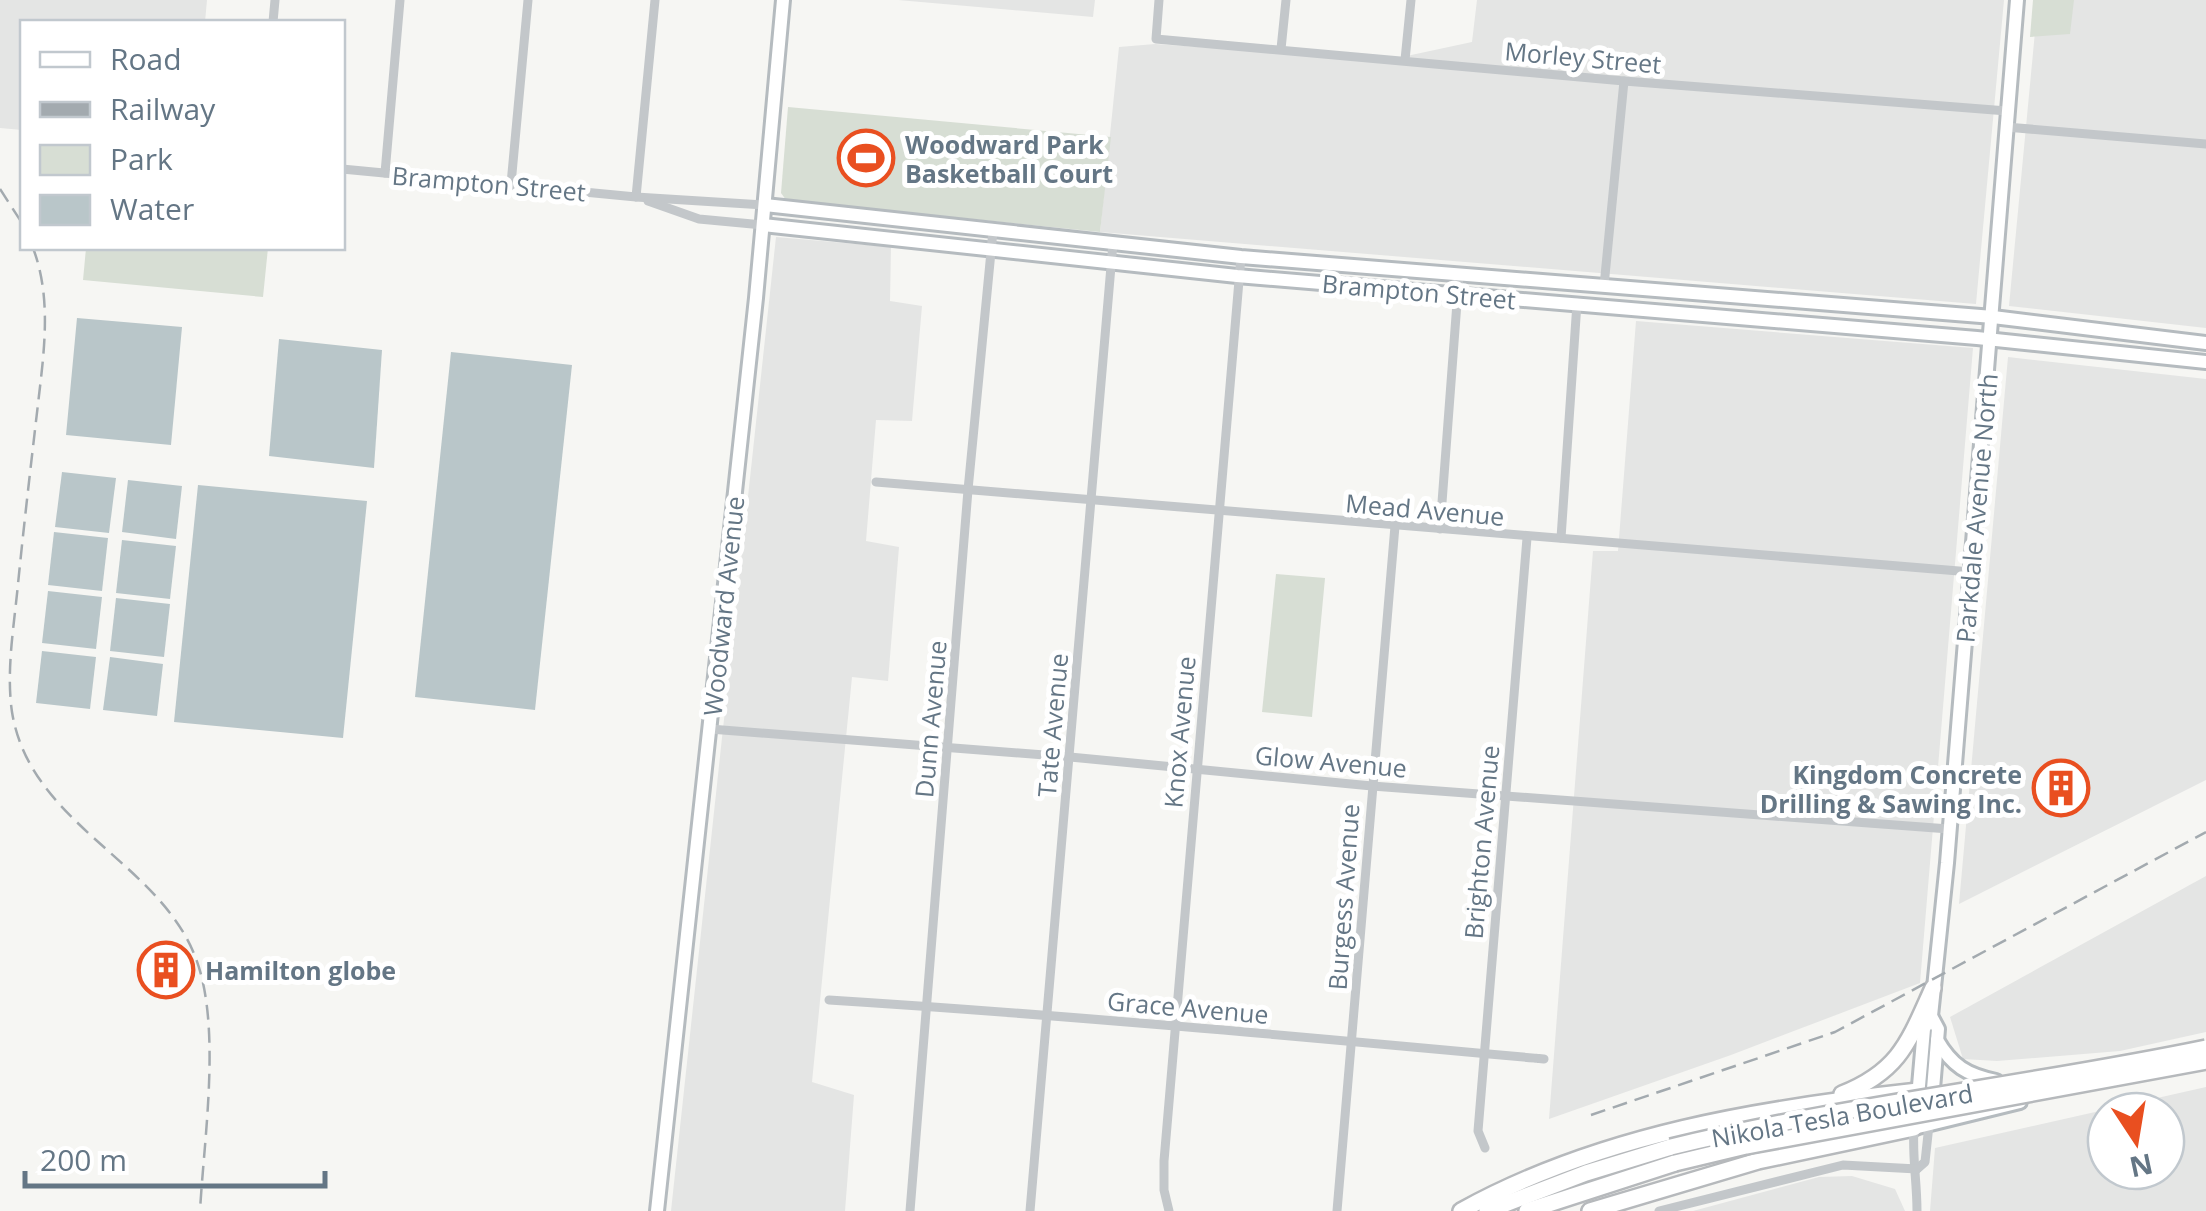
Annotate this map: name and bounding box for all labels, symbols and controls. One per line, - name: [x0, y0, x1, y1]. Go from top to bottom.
- legend: [20, 20, 345, 250]
- street label: Morley Street: [1503, 33, 1663, 81]
- text: Road: [110, 38, 182, 79]
- text: Railway: [110, 88, 216, 129]
- place label: Woodward Park Basketball Court: [905, 127, 1113, 190]
- sports icon: Woodward Park Basketball Court: [836, 128, 896, 188]
- text: Park: [110, 138, 173, 179]
- street label: Brampton Street: [391, 158, 587, 208]
- text: Water: [110, 188, 194, 229]
- street label: Brampton Street: [1321, 266, 1517, 316]
- street label: Parkdale Avenue North: [1947, 372, 2005, 644]
- street label: Mead Avenue: [1344, 485, 1506, 533]
- street label: Woodward Avenue: [695, 494, 751, 718]
- street label: Dunn Avenue: [906, 639, 954, 799]
- street label: Tate Avenue: [1029, 652, 1075, 798]
- street label: Knox Avenue: [1155, 655, 1203, 809]
- street label: Glow Avenue: [1254, 737, 1408, 785]
- street label: Brighton Avenue: [1456, 744, 1506, 940]
- place label: Kingdom Concrete Drilling & Sawing Inc.: [1760, 757, 2022, 820]
- building icon: Kingdom Concrete Drilling & Sawing Inc.: [2031, 758, 2091, 818]
- street label: Burgess Avenue: [1320, 803, 1366, 991]
- building icon: Hamilton globe: [136, 940, 196, 1000]
- place label: Hamilton globe: [205, 953, 396, 987]
- street label: Grace Avenue: [1106, 983, 1270, 1031]
- street label: Nikola Tesla Boulevard: [1708, 1075, 1976, 1155]
- north arrow: [2086, 1091, 2186, 1191]
- scale bar: [25, 1126, 325, 1188]
- text: 200 m: [40, 1139, 127, 1180]
- text: N: [2126, 1145, 2156, 1187]

